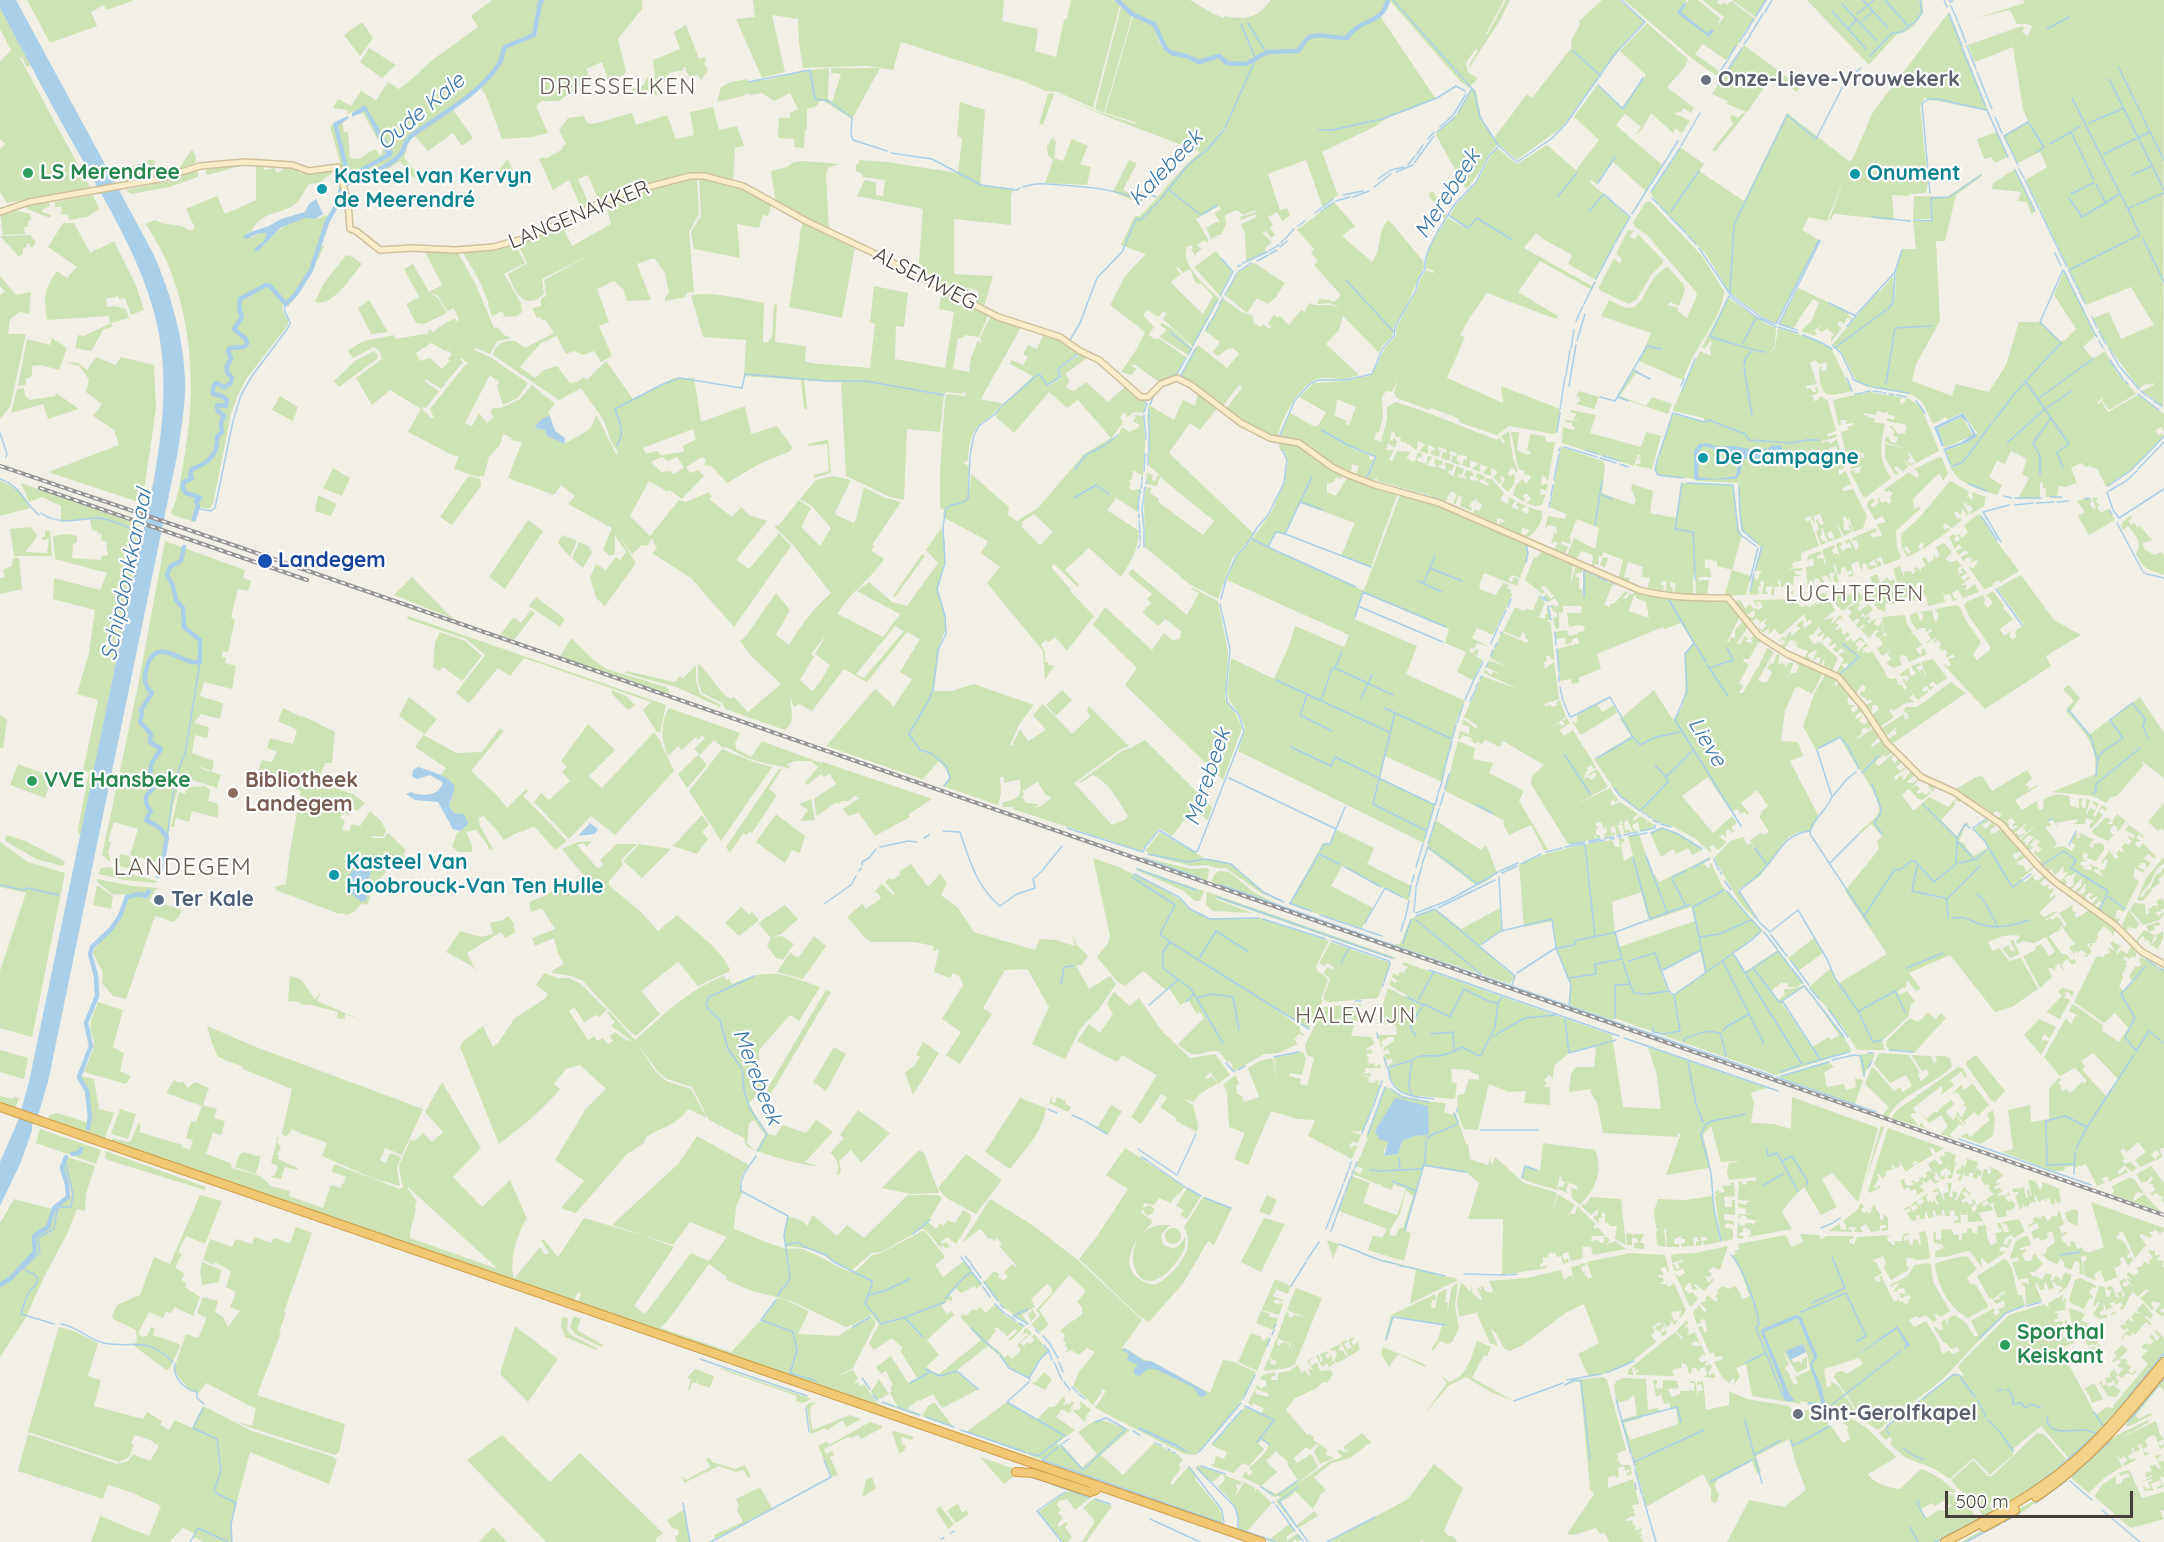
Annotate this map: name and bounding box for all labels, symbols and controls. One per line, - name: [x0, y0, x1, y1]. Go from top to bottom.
- place label: Onze-Lieve-Vrouwekerk: [1718, 67, 1960, 93]
- water label: Oude Kale: [372, 68, 470, 156]
- marker: Onze-Lieve-Vrouwekerk: [1699, 73, 1713, 87]
- district label: DRIESSELKEN: [539, 74, 697, 100]
- water label: Kalebeek: [1123, 125, 1209, 211]
- water label: Merebeek: [1409, 144, 1487, 244]
- place label: LS Merendree: [40, 160, 180, 186]
- place label: Onument: [1867, 161, 1961, 187]
- place label: Kasteel van Kervyn de Meerendré: [334, 164, 532, 214]
- marker: LS Merendree: [21, 166, 35, 180]
- marker: Onument: [1848, 167, 1862, 181]
- street label: LANGENAKKER: [505, 175, 653, 255]
- marker: Kasteel van Kervyn de Meerendré: [315, 182, 329, 196]
- street label: ALSEMWEG: [869, 242, 981, 316]
- place label: De Campagne: [1715, 445, 1859, 471]
- marker: De Campagne: [1696, 451, 1710, 465]
- water label: Schipdonkkanaal: [96, 487, 158, 663]
- place label: Landegem: [278, 548, 386, 574]
- marker: Landegem: [256, 552, 274, 570]
- district label: LUCHTEREN: [1785, 581, 1925, 607]
- water label: Lieve: [1682, 713, 1732, 771]
- water label: Merebeek: [1179, 725, 1237, 829]
- place label: VVE Hansbeke: [44, 768, 191, 794]
- place label: Bibliotheek Landegem: [245, 768, 358, 818]
- marker: VVE Hansbeke: [25, 774, 39, 788]
- marker: Bibliotheek Landegem: [226, 786, 240, 800]
- place label: Kasteel Van Hoobrouck-Van Ten Hulle: [346, 850, 604, 900]
- district label: LANDEGEM: [114, 854, 252, 882]
- marker: Kasteel Van Hoobrouck-Van Ten Hulle: [327, 868, 341, 882]
- place label: Ter Kale: [171, 887, 254, 913]
- marker: Ter Kale: [152, 893, 166, 907]
- district label: HALEWIJN: [1295, 1003, 1417, 1029]
- water label: Merebeek: [727, 1025, 787, 1129]
- place label: Sporthal Keiskant: [2017, 1320, 2105, 1370]
- marker: Sporthal Keiskant: [1998, 1338, 2012, 1352]
- place label: Sint-Gerolfkapel: [1810, 1401, 1977, 1427]
- marker: Sint-Gerolfkapel: [1791, 1407, 1805, 1421]
- scale bar: [1948, 1479, 2136, 1517]
- text: 500 m: [1956, 1490, 2009, 1513]

